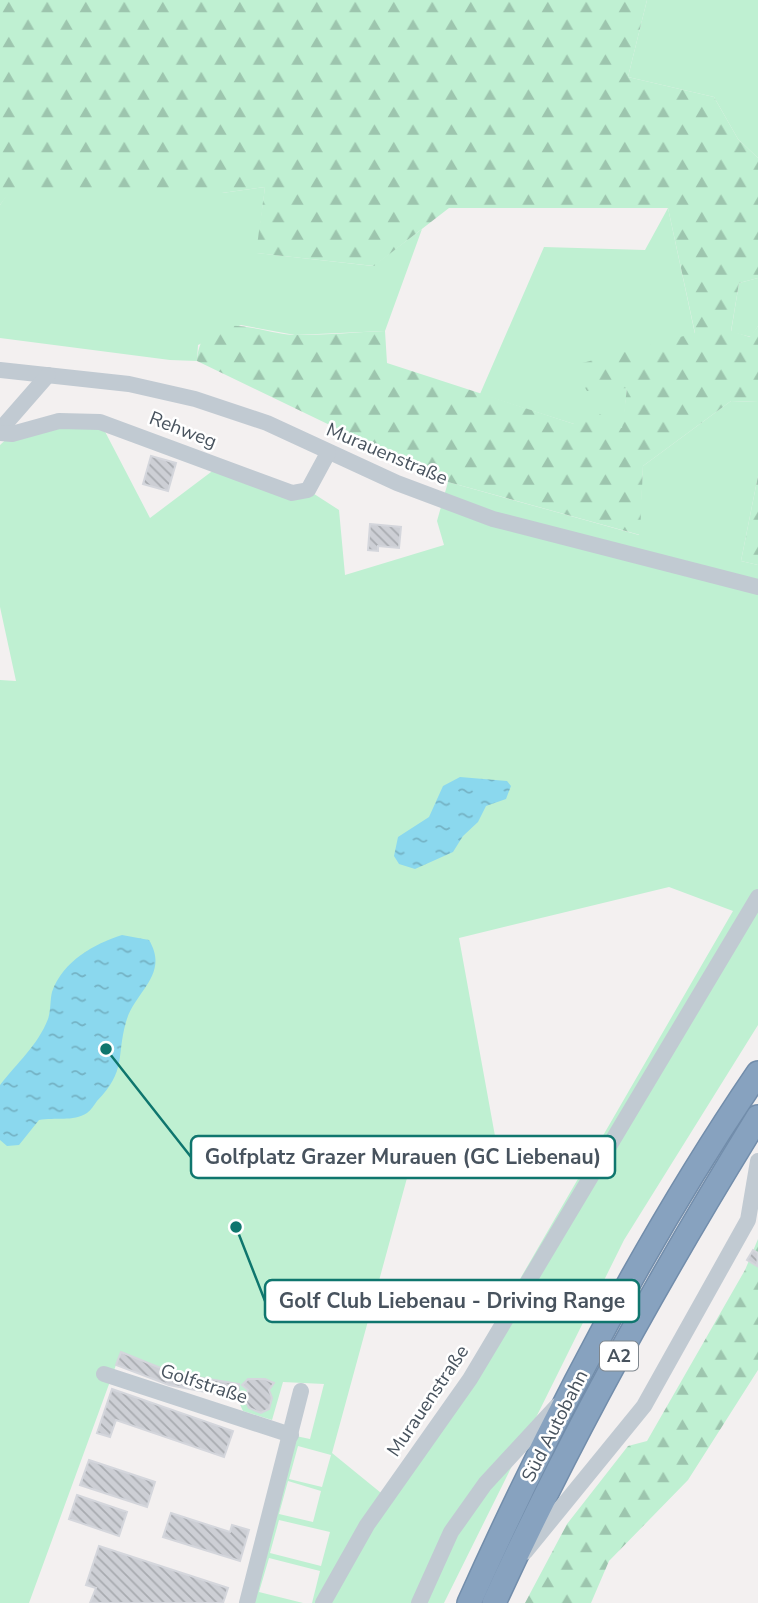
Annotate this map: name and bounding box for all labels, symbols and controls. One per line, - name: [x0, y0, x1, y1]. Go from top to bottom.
- street label: Rehweg: [145, 405, 221, 455]
- street label: Murauenstraße: [322, 417, 452, 491]
- callout: Golfplatz Grazer Murauen (GC Liebenau): [191, 1136, 615, 1178]
- text: Golfplatz Grazer Murauen (GC Liebenau): [205, 1143, 601, 1171]
- callout: Golf Club Liebenau - Driving Range: [265, 1280, 639, 1322]
- text: Golf Club Liebenau - Driving Range: [279, 1287, 625, 1315]
- street label: Murauenstraße: [381, 1340, 475, 1462]
- road number: A2: [600, 1342, 638, 1371]
- street label: Golfstraße: [157, 1358, 251, 1410]
- street label: Süd Autobahn: [516, 1365, 594, 1487]

